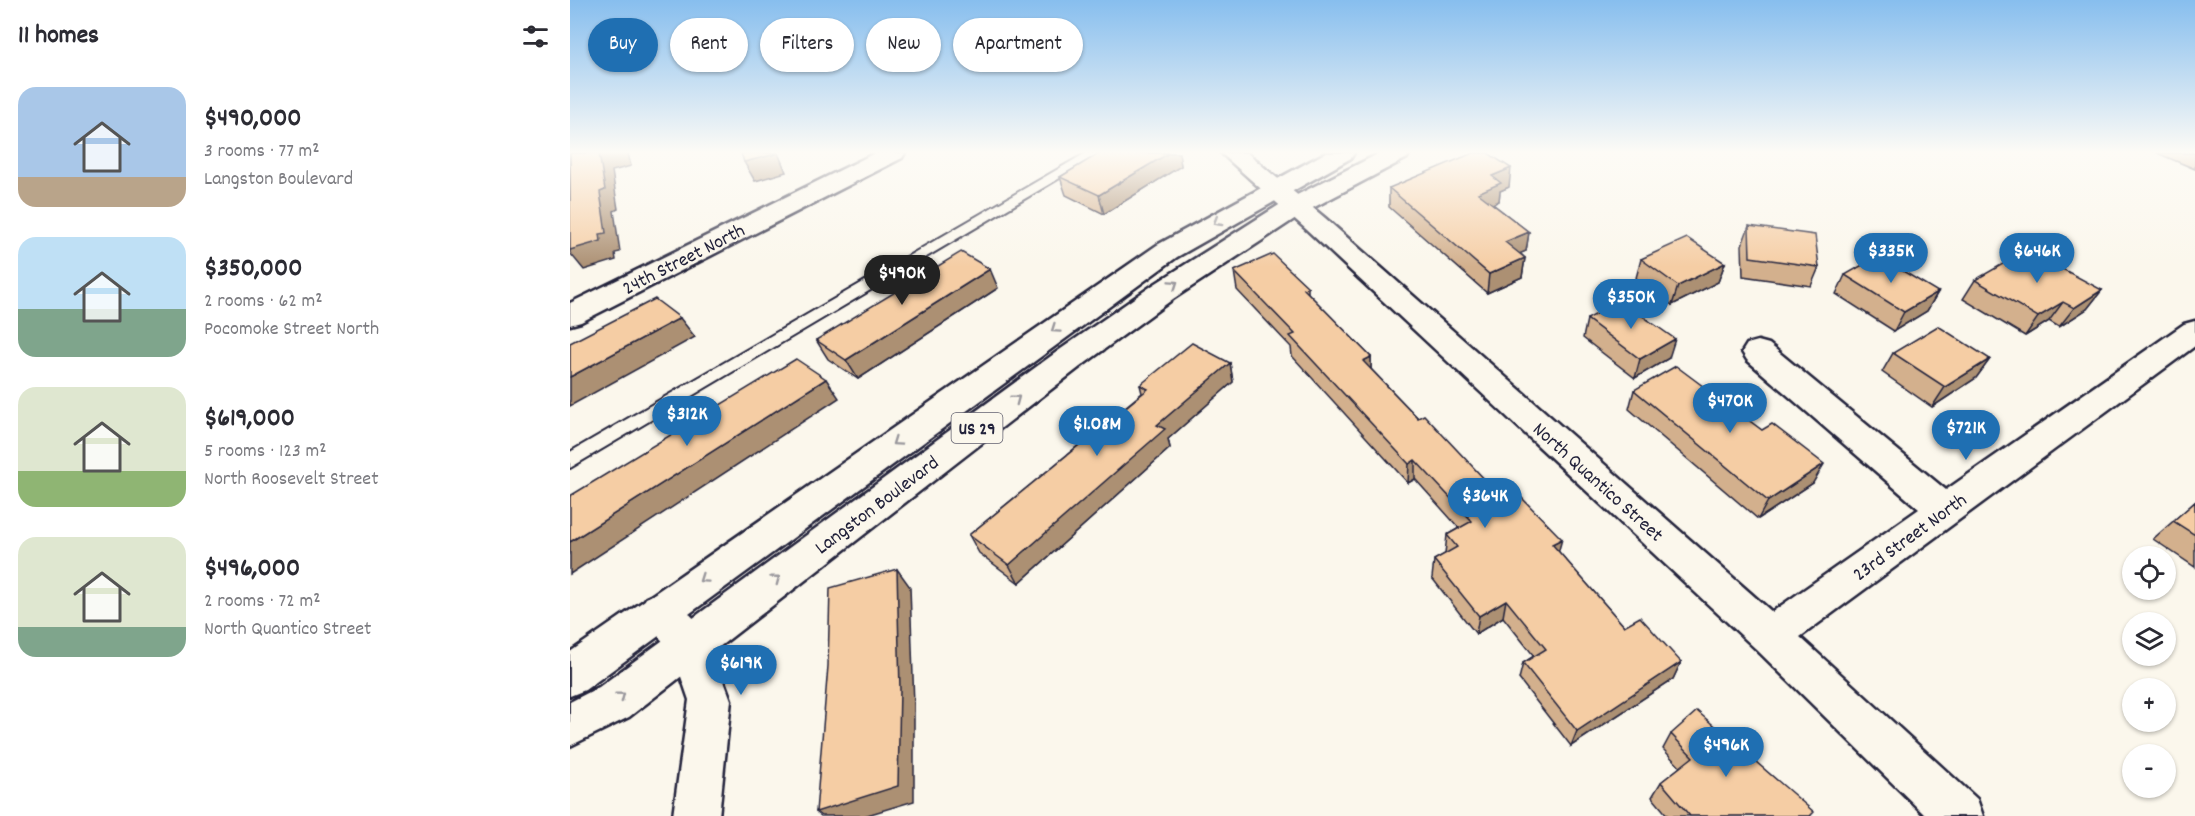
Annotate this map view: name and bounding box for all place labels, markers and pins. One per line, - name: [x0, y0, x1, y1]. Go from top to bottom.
- pin: $335K: [1849, 233, 1933, 284]
- pin: $646K: [1995, 233, 2079, 284]
- pin: $490K: [860, 255, 944, 306]
- pin: $350K: [1589, 279, 1673, 330]
- pin: $470K: [1688, 383, 1772, 434]
- pin: $312K: [645, 396, 729, 447]
- pin: $1.08M: [1048, 406, 1146, 457]
- pin: $721K: [1924, 410, 2008, 461]
- pin: $364K: [1443, 478, 1527, 529]
- pin: $619K: [699, 645, 783, 696]
- pin: $496K: [1684, 727, 1768, 778]

